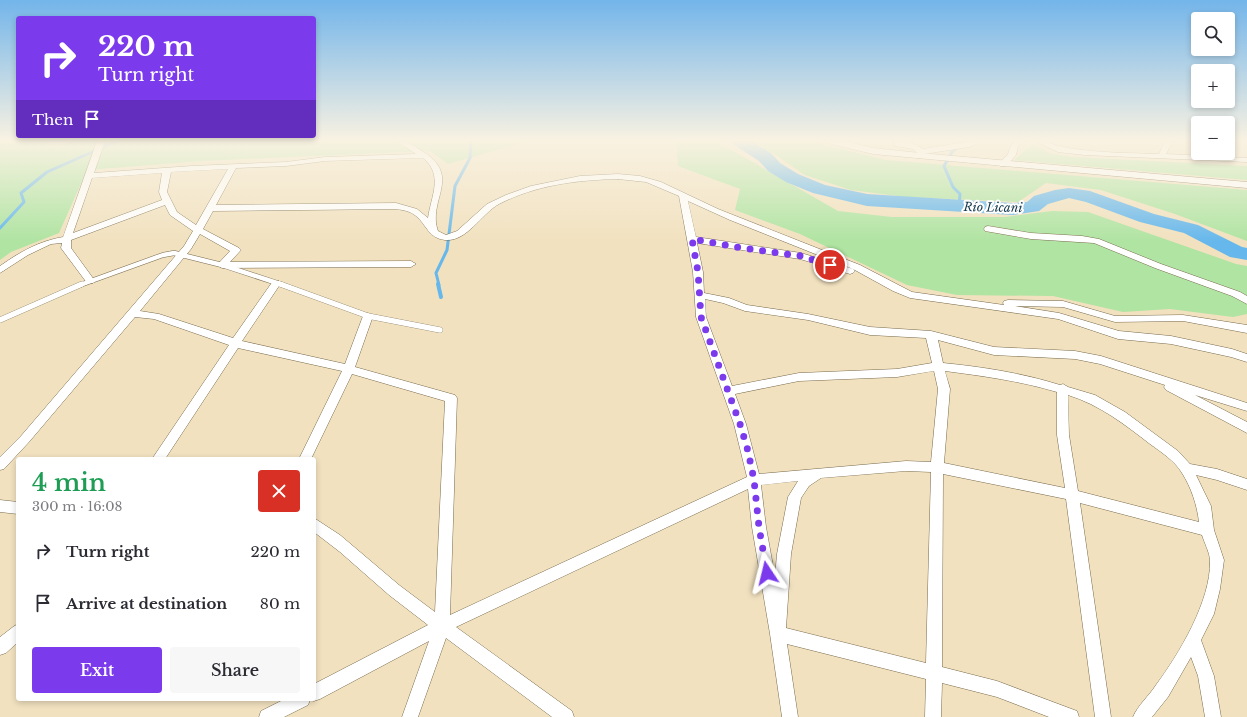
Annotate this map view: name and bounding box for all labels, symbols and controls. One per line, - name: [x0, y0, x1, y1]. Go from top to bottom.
- map controls: [1191, 12, 1235, 160]
- button: search: [1191, 12, 1235, 56]
- text: 220 m: [98, 29, 194, 64]
- icon: right: [32, 32, 84, 84]
- text: Turn right: [98, 64, 194, 86]
- button: +: [1191, 64, 1235, 108]
- icon: arrive: [81, 108, 103, 130]
- text: Then: [32, 110, 73, 129]
- button: −: [1191, 116, 1235, 160]
- water label: Río Licani: [962, 199, 1023, 215]
- pin: [813, 248, 847, 282]
- icon: arrive: [819, 254, 841, 276]
- text: 4 min: [32, 468, 106, 497]
- button: close: [258, 470, 300, 512]
- text: 300 m · 16:08: [32, 498, 122, 515]
- icon: right: [32, 540, 54, 562]
- text: Turn right: [66, 542, 149, 561]
- text: 220 m: [250, 542, 300, 561]
- position arrow: [746, 552, 788, 594]
- icon: arrive: [32, 592, 54, 614]
- text: Arrive at destination: [66, 594, 227, 613]
- text: 80 m: [260, 594, 300, 613]
- button: Exit: [32, 647, 162, 693]
- button: Share: [170, 647, 300, 693]

